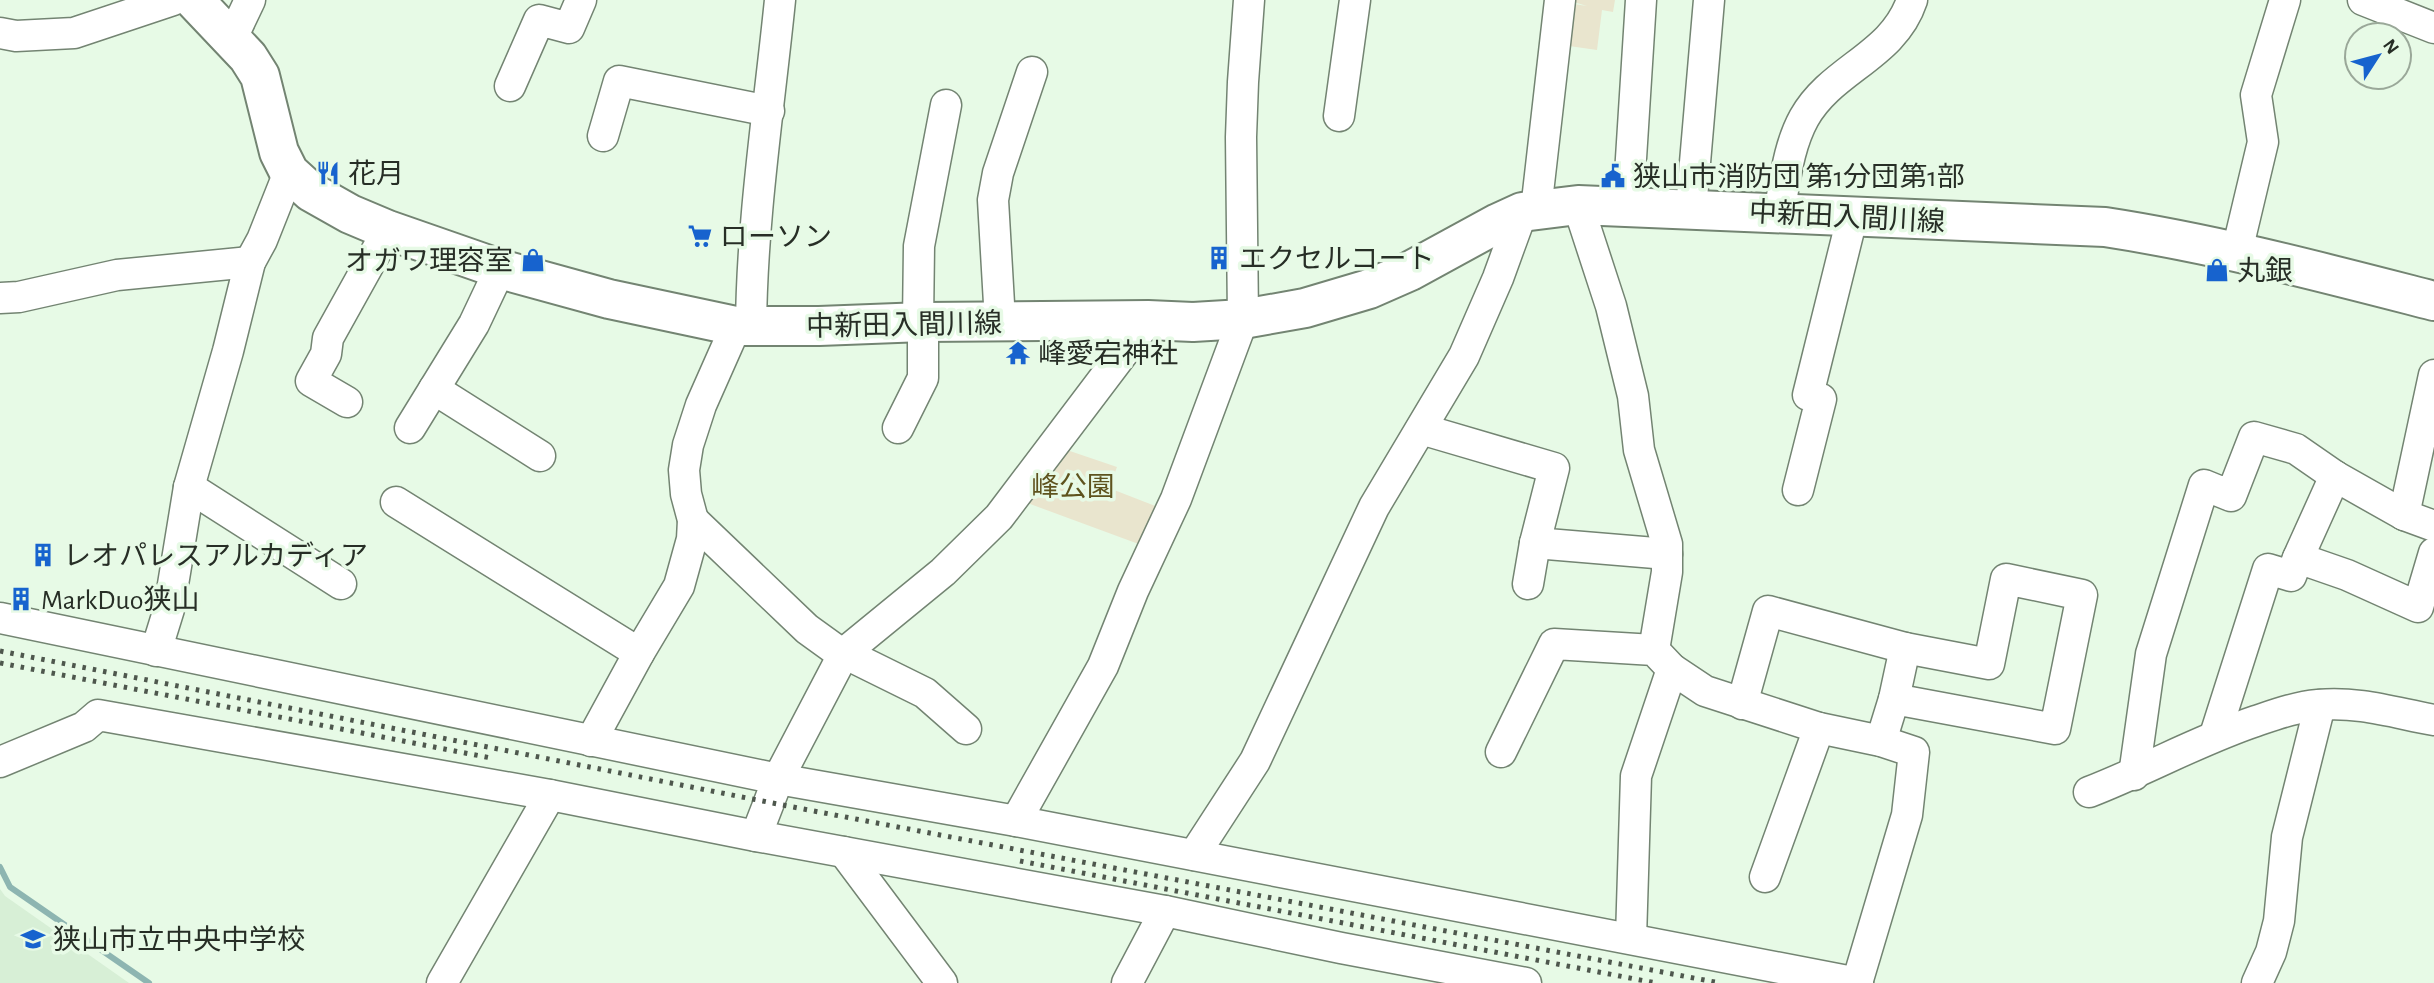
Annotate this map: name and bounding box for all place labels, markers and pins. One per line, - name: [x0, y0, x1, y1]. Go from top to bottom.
- restaurant icon: 花月: [314, 159, 342, 187]
- place label: 花月: [348, 159, 404, 189]
- public building icon: 狭山市消防団 第1分団第1部: [1599, 162, 1627, 190]
- place label: 狭山市消防団 第1分団第1部: [1633, 162, 1965, 192]
- supermarket icon: ローソン: [686, 222, 714, 250]
- place label: ローソン: [720, 224, 832, 252]
- building icon: エクセルコート: [1205, 244, 1233, 272]
- place label: エクセルコート: [1239, 245, 1434, 274]
- place label: オガワ理容室: [345, 246, 513, 276]
- shop icon: オガワ理容室: [519, 246, 547, 274]
- shop icon: 丸銀: [2203, 256, 2231, 284]
- place label: 丸銀: [2237, 256, 2293, 286]
- temple icon: 峰愛宕神社: [1004, 339, 1032, 367]
- place label: 峰愛宕神社: [1038, 339, 1178, 369]
- building icon: レオパレスアルカディア: [29, 541, 57, 569]
- place label: レオパレスアルカディア: [63, 541, 368, 571]
- building icon: MarkDuo狭山: [7, 585, 35, 613]
- place label: MarkDuo狭山: [41, 585, 199, 615]
- school or university icon: 狭山市立中央中学校: [19, 925, 47, 953]
- place label: 狭山市立中央中学校: [53, 925, 305, 955]

